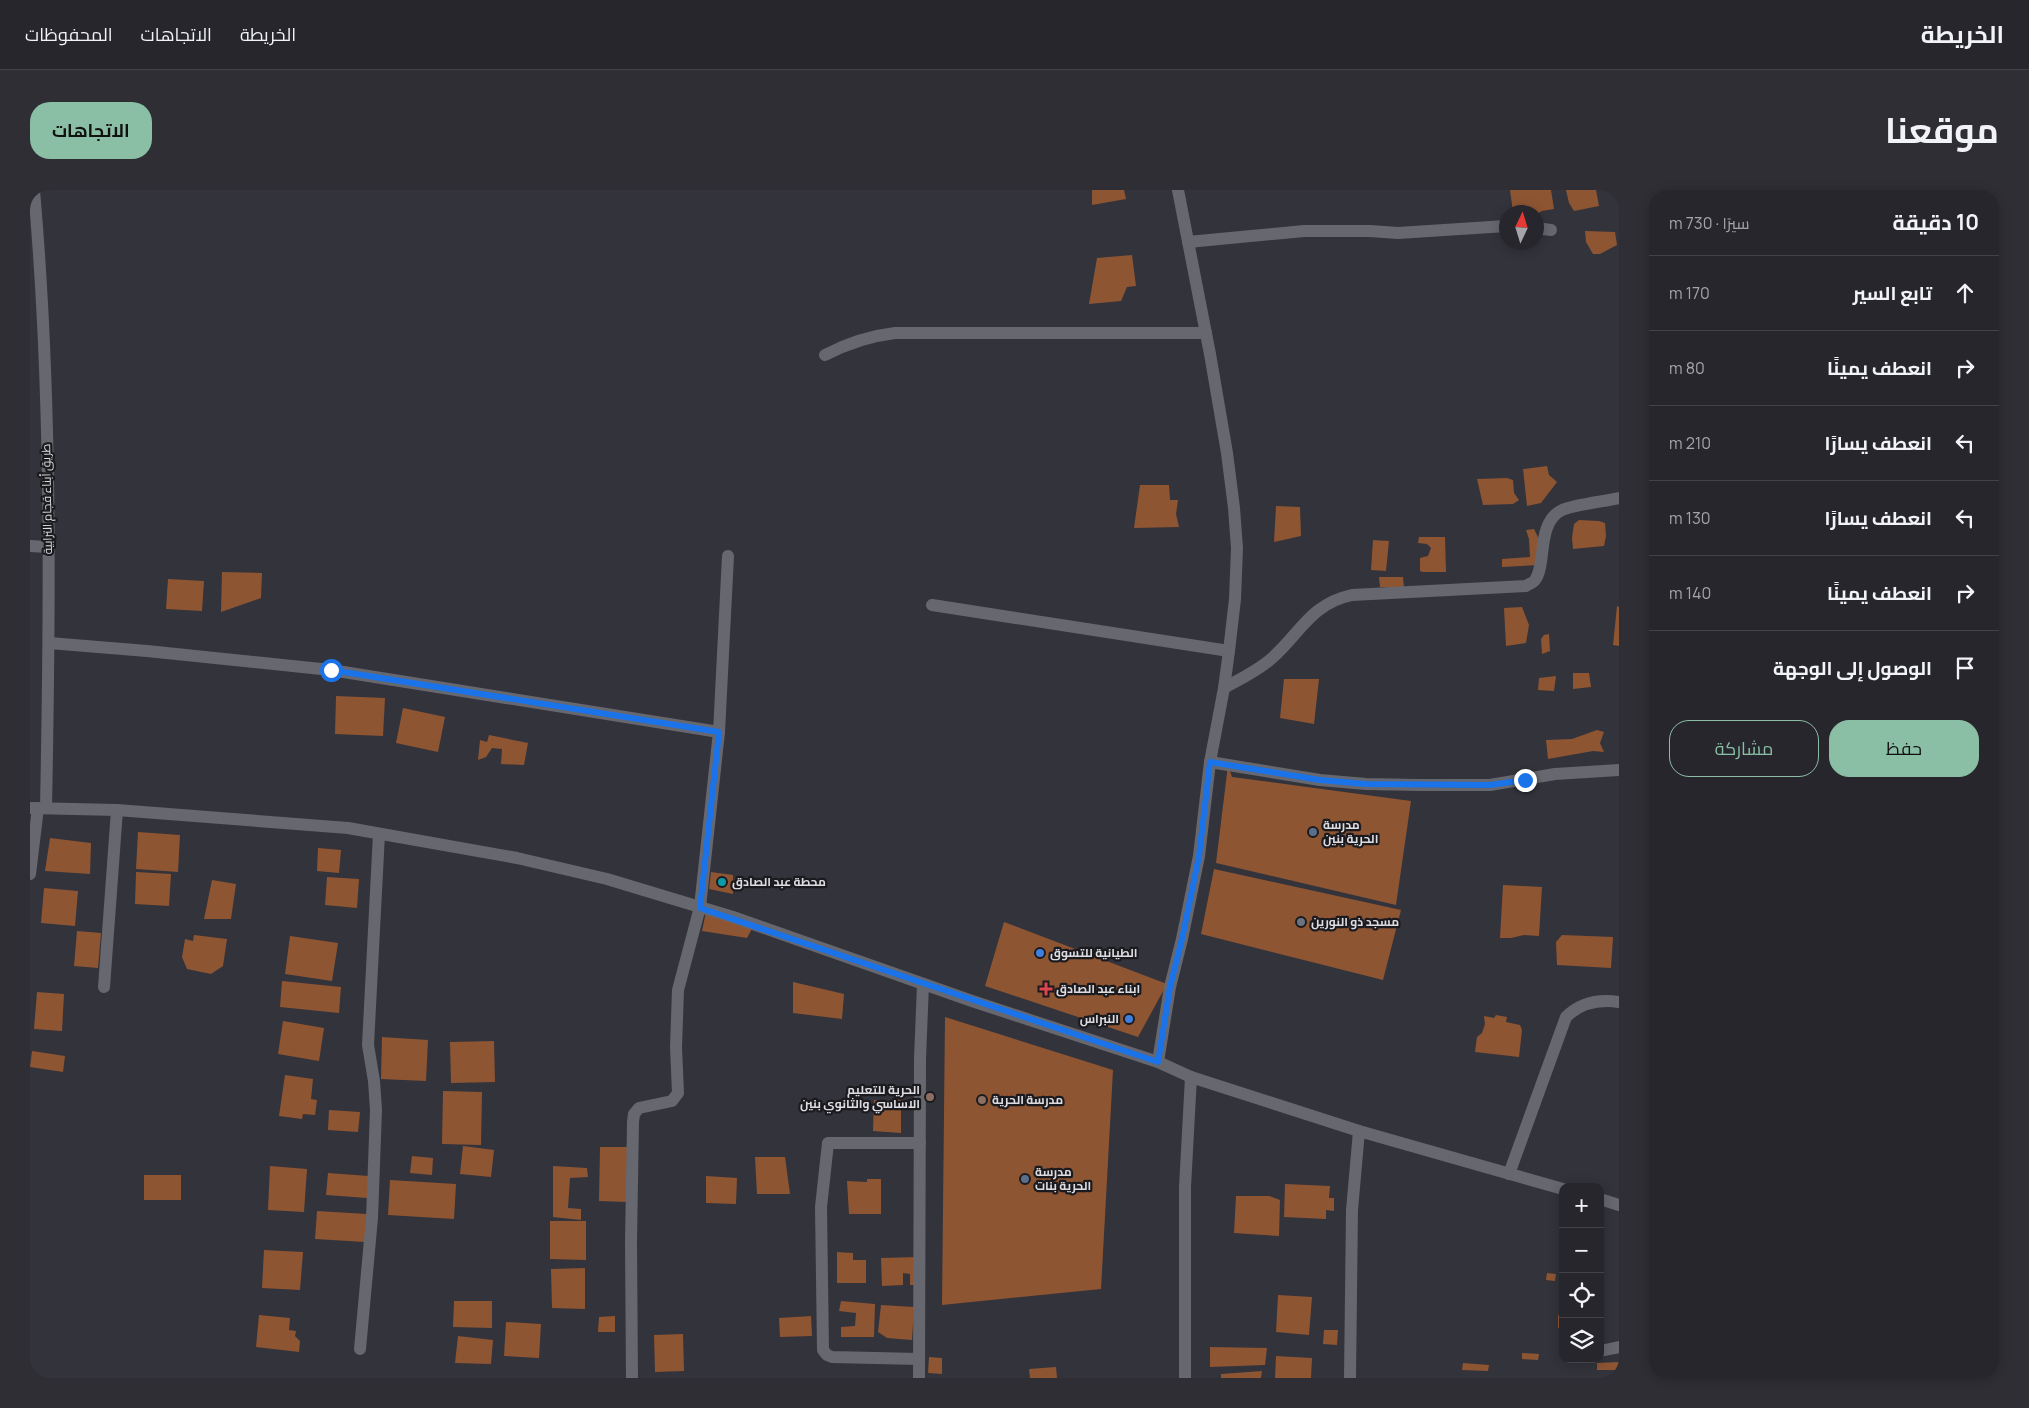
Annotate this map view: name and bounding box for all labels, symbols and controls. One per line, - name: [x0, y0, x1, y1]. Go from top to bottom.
- text: الخريطة: [1921, 17, 2004, 50]
- text: المحفوظات: [25, 22, 113, 46]
- text: الاتجاهات: [141, 22, 212, 46]
- text: الخريطة: [240, 22, 296, 46]
- button: الاتجاهات: [30, 102, 152, 159]
- text: موقعنا: [1885, 106, 1999, 154]
- north arrow: [1499, 205, 1544, 250]
- text: 10 دقيقة: [1892, 208, 1979, 236]
- text: سيرًا · 730 m: [1669, 212, 1750, 234]
- icon: ahead: [1951, 279, 1979, 307]
- text: تابع السير: [1853, 280, 1932, 306]
- text: 170 m: [1669, 282, 1710, 304]
- icon: right: [1951, 354, 1979, 382]
- text: انعطف يمينًا: [1827, 355, 1932, 381]
- text: 80 m: [1669, 357, 1705, 379]
- icon: left: [1951, 429, 1979, 457]
- text: انعطف يسارًا: [1825, 430, 1932, 456]
- text: 210 m: [1669, 432, 1711, 454]
- street label: طريق أبناء قجام الترابية: [37, 443, 56, 555]
- icon: left: [1951, 504, 1979, 532]
- text: انعطف يسارًا: [1825, 505, 1932, 531]
- text: 130 m: [1669, 507, 1711, 529]
- icon: right: [1951, 579, 1979, 607]
- text: انعطف يمينًا: [1827, 580, 1932, 606]
- text: 140 m: [1669, 582, 1711, 604]
- icon: arrive: [1951, 654, 1979, 682]
- text: الوصول إلى الوجهة: [1773, 655, 1932, 681]
- route start: [320, 659, 343, 682]
- button: مشاركة: [1669, 720, 1819, 777]
- button: حفظ: [1829, 720, 1979, 777]
- route end: [1514, 769, 1537, 792]
- place label: مدرسة الحرية بنين: [1323, 816, 1378, 847]
- marker: مدرسة الحرية بنين: [1307, 826, 1319, 838]
- place label: محطة عبد الصادق: [732, 873, 826, 890]
- marker: محطة عبد الصادق: [716, 876, 728, 888]
- place label: مسجد ذو النورين: [1311, 913, 1399, 930]
- marker: مسجد ذو النورين: [1295, 916, 1307, 928]
- place label: الطيانية للتسوق: [1050, 944, 1138, 961]
- marker: الطيانية للتسوق: [1034, 947, 1046, 959]
- place label: ابناء عبد الصادق: [1056, 980, 1140, 997]
- marker: ابناء عبد الصادق: [1040, 983, 1052, 995]
- place label: النبراس: [1080, 1010, 1119, 1027]
- marker: النبراس: [1123, 1013, 1135, 1025]
- place label: الحرية للتعليم الاساسي والثانوي بنين: [800, 1081, 920, 1114]
- marker: الحرية للتعليم الاساسي والثانوي بنين: [924, 1091, 936, 1103]
- place label: مدرسة الحرية: [992, 1091, 1063, 1108]
- marker: مدرسة الحرية: [976, 1094, 988, 1106]
- place label: مدرسة الحرية بنات: [1035, 1163, 1091, 1194]
- marker: مدرسة الحرية بنات: [1019, 1173, 1031, 1185]
- map controls: [1559, 1183, 1604, 1363]
- button: +: [1559, 1183, 1604, 1228]
- button: −: [1559, 1228, 1604, 1273]
- button: locate: [1559, 1273, 1604, 1318]
- button: layers: [1559, 1318, 1604, 1363]

